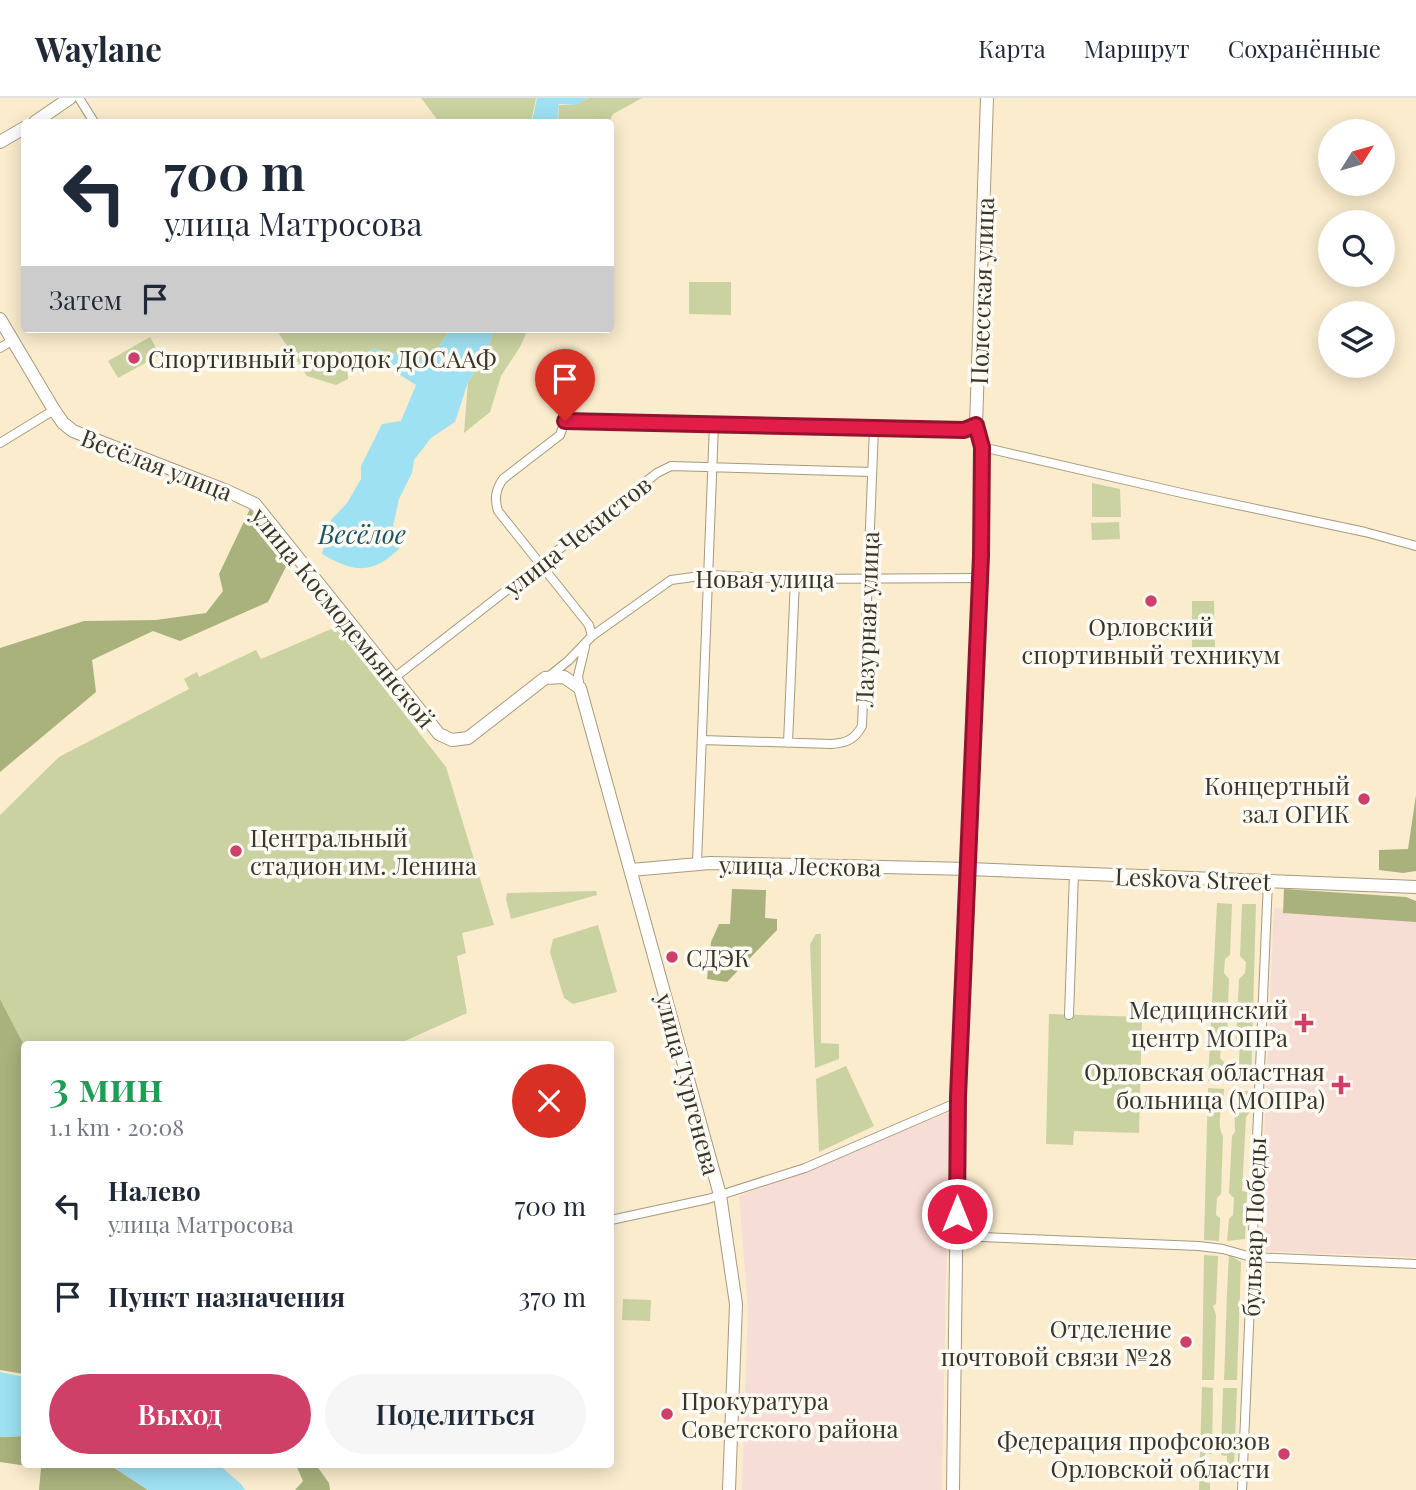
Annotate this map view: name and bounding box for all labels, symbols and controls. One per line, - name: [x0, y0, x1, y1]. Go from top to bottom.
- text: Waylane: [35, 26, 162, 70]
- text: Карта: [978, 32, 1046, 64]
- text: Маршрут: [1084, 32, 1190, 64]
- text: Сохранённые: [1228, 32, 1381, 64]
- north arrow: [1318, 119, 1395, 196]
- map controls: [1318, 119, 1395, 378]
- text: 700 m: [164, 138, 305, 203]
- icon: left: [49, 147, 140, 238]
- street label: Полесская улица: [962, 197, 1000, 385]
- text: улица Матросова: [164, 201, 422, 244]
- button: search: [1318, 210, 1395, 287]
- icon: arrive: [136, 280, 174, 318]
- text: Затем: [49, 282, 122, 317]
- button: layers: [1318, 301, 1395, 378]
- place label: Спортивный городок ДОСААФ: [148, 342, 496, 374]
- pin: [535, 349, 595, 421]
- marker: Спортивный городок ДОСААФ: [126, 350, 142, 366]
- icon: arrive: [546, 360, 584, 398]
- street label: Весёлая улица: [77, 420, 237, 508]
- street label: улица Чекистов: [496, 467, 657, 603]
- street label: улица Космодемьянской: [244, 499, 443, 734]
- water label: Весёлое: [317, 516, 406, 551]
- street label: Лазурная улица: [847, 531, 885, 708]
- street label: Новая улица: [695, 562, 835, 594]
- marker: Орловский спортивный техникум: [1143, 593, 1159, 609]
- place label: Орловский спортивный техникум: [1022, 610, 1280, 670]
- place label: Концертный зал ОГИК: [1204, 769, 1350, 829]
- marker: Концертный зал ОГИК: [1356, 791, 1372, 807]
- place label: Центральный стадион им. Ленина: [250, 821, 477, 881]
- marker: Центральный стадион им. Ленина: [228, 843, 244, 859]
- street label: улица Лескова: [718, 848, 881, 882]
- street label: Leskova Street: [1114, 859, 1272, 897]
- place label: СДЭК: [686, 941, 750, 973]
- marker: СДЭК: [664, 949, 680, 965]
- street label: улица Тургенева: [649, 989, 729, 1178]
- place label: Медицинский центр МОПРа: [1129, 993, 1288, 1053]
- marker: Медицинский центр МОПРа: [1294, 1013, 1314, 1033]
- place label: Орловская областная больница (МОПРа): [1084, 1055, 1325, 1115]
- text: 3 мин: [49, 1057, 163, 1113]
- button: close: [512, 1064, 586, 1138]
- marker: Орловская областная больница (МОПРа): [1331, 1075, 1351, 1095]
- text: 1.1 km · 20:08: [49, 1111, 184, 1142]
- street label: бульвар Победы: [1234, 1137, 1272, 1317]
- text: Налево: [108, 1173, 201, 1208]
- position arrow: [920, 1177, 994, 1251]
- icon: left: [49, 1187, 87, 1225]
- text: 700 m: [515, 1188, 586, 1223]
- text: улица Матросова: [108, 1208, 294, 1239]
- icon: arrive: [49, 1278, 87, 1316]
- text: Пункт назначения: [108, 1279, 345, 1314]
- text: 370 m: [519, 1279, 586, 1314]
- place label: Отделение почтовой связи №28: [941, 1312, 1172, 1372]
- marker: Отделение почтовой связи №28: [1178, 1334, 1194, 1350]
- button: Выход: [49, 1374, 311, 1454]
- button: Поделиться: [325, 1374, 586, 1454]
- place label: Прокуратура Советского района: [681, 1384, 898, 1444]
- marker: Прокуратура Советского района: [659, 1406, 675, 1422]
- place label: Федерация профсоюзов Орловской области: [997, 1424, 1270, 1484]
- marker: Федерация профсоюзов Орловской области: [1276, 1446, 1292, 1462]

